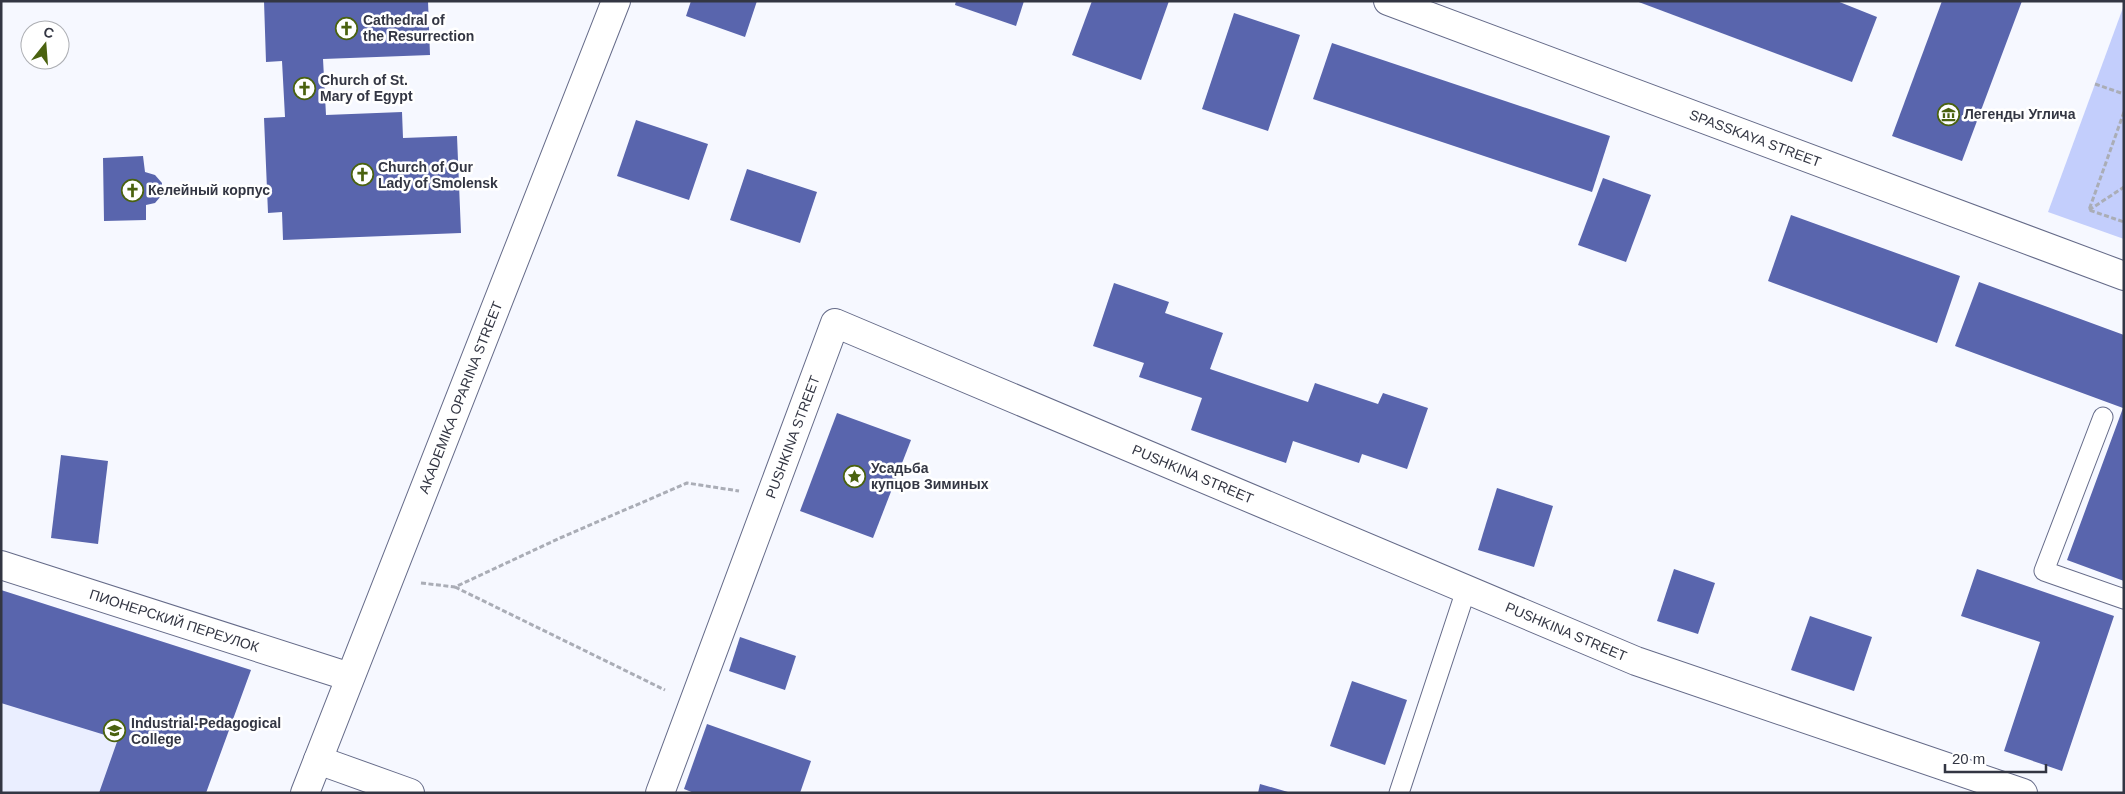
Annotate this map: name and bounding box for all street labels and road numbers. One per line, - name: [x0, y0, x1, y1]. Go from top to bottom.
- street label: SPASSKAYA STREET: [1687, 106, 1824, 170]
- street label: AKADEMIKA OPARINA STREET: [415, 299, 505, 496]
- street label: PUSHKINA STREET: [762, 373, 823, 501]
- street label: PUSHKINA STREET: [1130, 441, 1256, 507]
- street label: ПИОНЕРСКИЙ ПЕРЕУЛОК: [88, 586, 262, 655]
- street label: PUSHKINA STREET: [1503, 599, 1629, 664]

